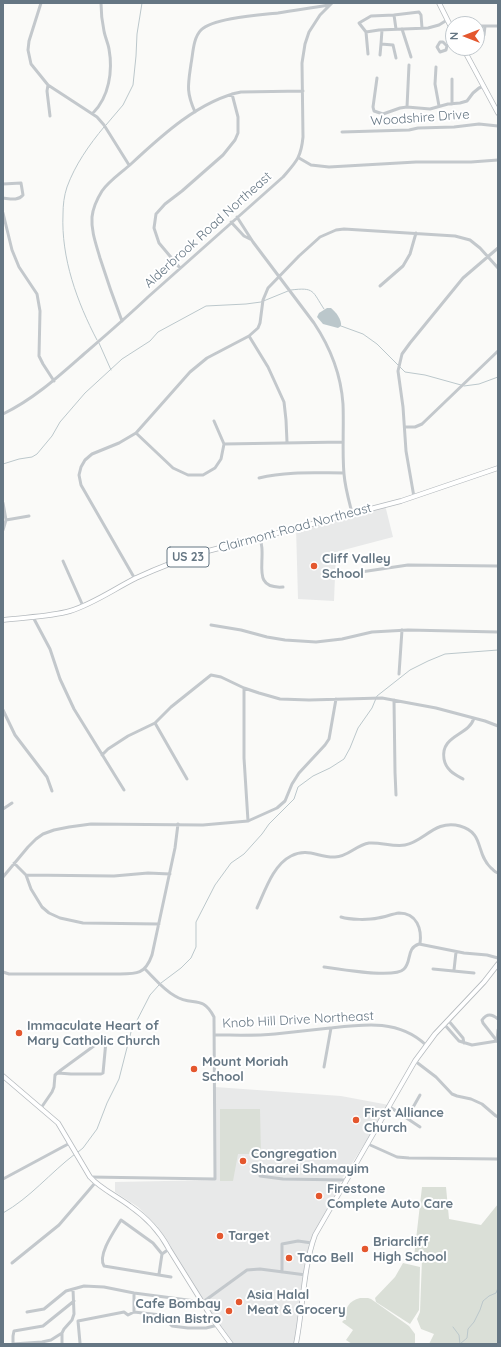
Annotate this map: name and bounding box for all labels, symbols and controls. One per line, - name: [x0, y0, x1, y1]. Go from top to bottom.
- north arrow: [445, 16, 485, 56]
- text: N: [447, 32, 461, 40]
- street label: Woodshire Drive: [370, 107, 470, 129]
- street label: Alderbrook Road Northeast: [141, 169, 275, 291]
- street label: Clairmont Road Northeast: [217, 500, 373, 556]
- road number: US 23: [167, 547, 209, 567]
- place label: Cliff Valley School: [322, 551, 391, 582]
- marker: Cliff Valley School: [309, 561, 319, 571]
- street label: Knob Hill Drive Northeast: [222, 1008, 374, 1032]
- place label: Immaculate Heart of Mary Catholic Church: [27, 1018, 160, 1049]
- marker: Immaculate Heart of Mary Catholic Church: [14, 1028, 24, 1038]
- place label: Mount Moriah School: [202, 1054, 288, 1085]
- marker: Mount Moriah School: [189, 1064, 199, 1074]
- place label: First Alliance Church: [364, 1105, 444, 1136]
- marker: First Alliance Church: [351, 1115, 361, 1125]
- place label: Congregation Shaarei Shamayim: [251, 1146, 369, 1177]
- marker: Congregation Shaarei Shamayim: [238, 1156, 248, 1166]
- place label: Firestone Complete Auto Care: [327, 1181, 453, 1212]
- marker: Firestone Complete Auto Care: [314, 1191, 324, 1201]
- place label: Target: [228, 1228, 269, 1244]
- marker: Target: [215, 1231, 225, 1241]
- place label: Briarcliff High School: [373, 1234, 447, 1265]
- marker: Briarcliff High School: [360, 1244, 370, 1254]
- place label: Taco Bell: [297, 1250, 354, 1266]
- marker: Taco Bell: [284, 1253, 294, 1263]
- place label: Asia Halal Meat & Grocery: [247, 1287, 346, 1318]
- place label: Cafe Bombay Indian Bistro: [136, 1296, 221, 1327]
- marker: Asia Halal Meat & Grocery: [234, 1297, 244, 1307]
- marker: Cafe Bombay Indian Bistro: [224, 1306, 234, 1316]

